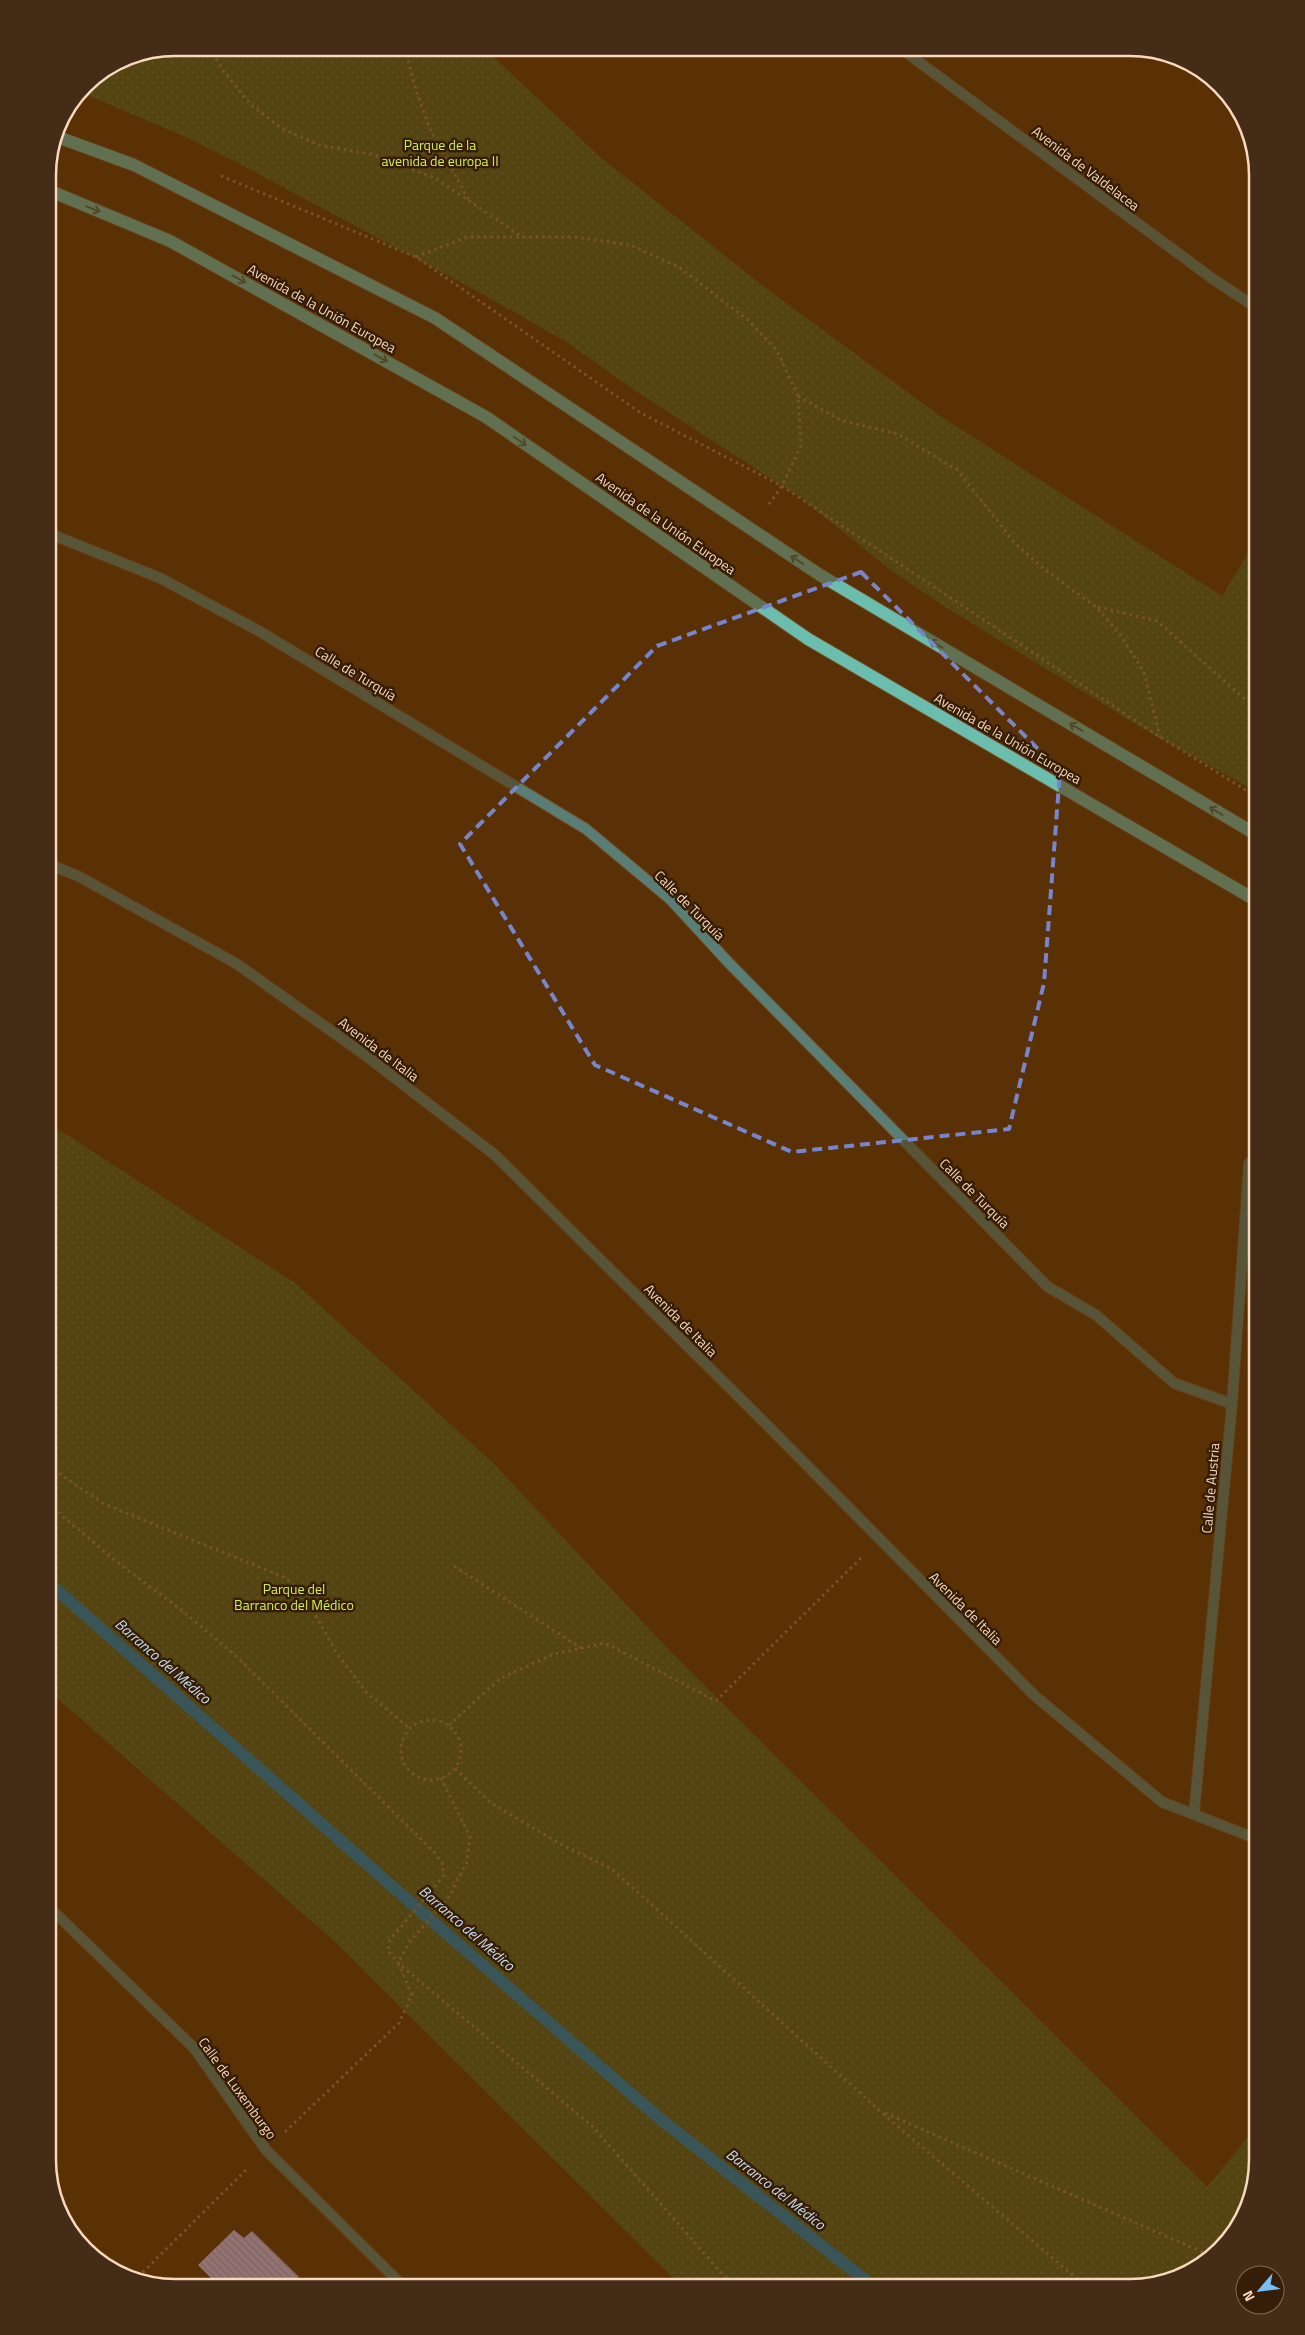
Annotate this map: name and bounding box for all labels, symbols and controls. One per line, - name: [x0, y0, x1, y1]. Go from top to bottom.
- street label: Avenida de Valdelacea: [1028, 120, 1144, 216]
- park label: Parque de la avenida de europa II: [381, 134, 499, 171]
- one-way arrow: [85, 204, 100, 214]
- street label: Avenida de la Unión Europea: [244, 258, 400, 358]
- one-way arrow: [231, 275, 246, 284]
- one-way arrow: [373, 354, 387, 364]
- one-way arrow: [513, 436, 527, 446]
- street label: Avenida de la Unión Europea: [592, 467, 740, 579]
- one-way arrow: [791, 555, 805, 565]
- one-way arrow: [930, 639, 944, 649]
- street label: Calle de Turquía: [311, 640, 401, 706]
- street label: Avenida de la Unión Europea: [930, 687, 1086, 789]
- one-way arrow: [1069, 722, 1084, 732]
- one-way arrow: [1209, 805, 1223, 815]
- street label: Calle de Turquía: [650, 865, 730, 945]
- street label: Avenida de Italia: [334, 1012, 424, 1086]
- street label: Calle de Turquía: [935, 1153, 1015, 1233]
- street label: Avenida de Italia: [640, 1279, 722, 1361]
- street label: Calle de Austria: [1196, 1442, 1224, 1534]
- street label: Avenida de Italia: [925, 1567, 1007, 1649]
- park label: Parque del Barranco del Médico: [234, 1578, 354, 1615]
- water label: Barranco del Médico: [110, 1613, 216, 1710]
- water label: Barranco del Médico: [414, 1880, 520, 1977]
- street label: Calle de Luxemburgo: [194, 2032, 282, 2144]
- water label: Barranco del Médico: [721, 2143, 831, 2236]
- north arrow: [1235, 2265, 1285, 2315]
- text: N: [1237, 2287, 1260, 2306]

